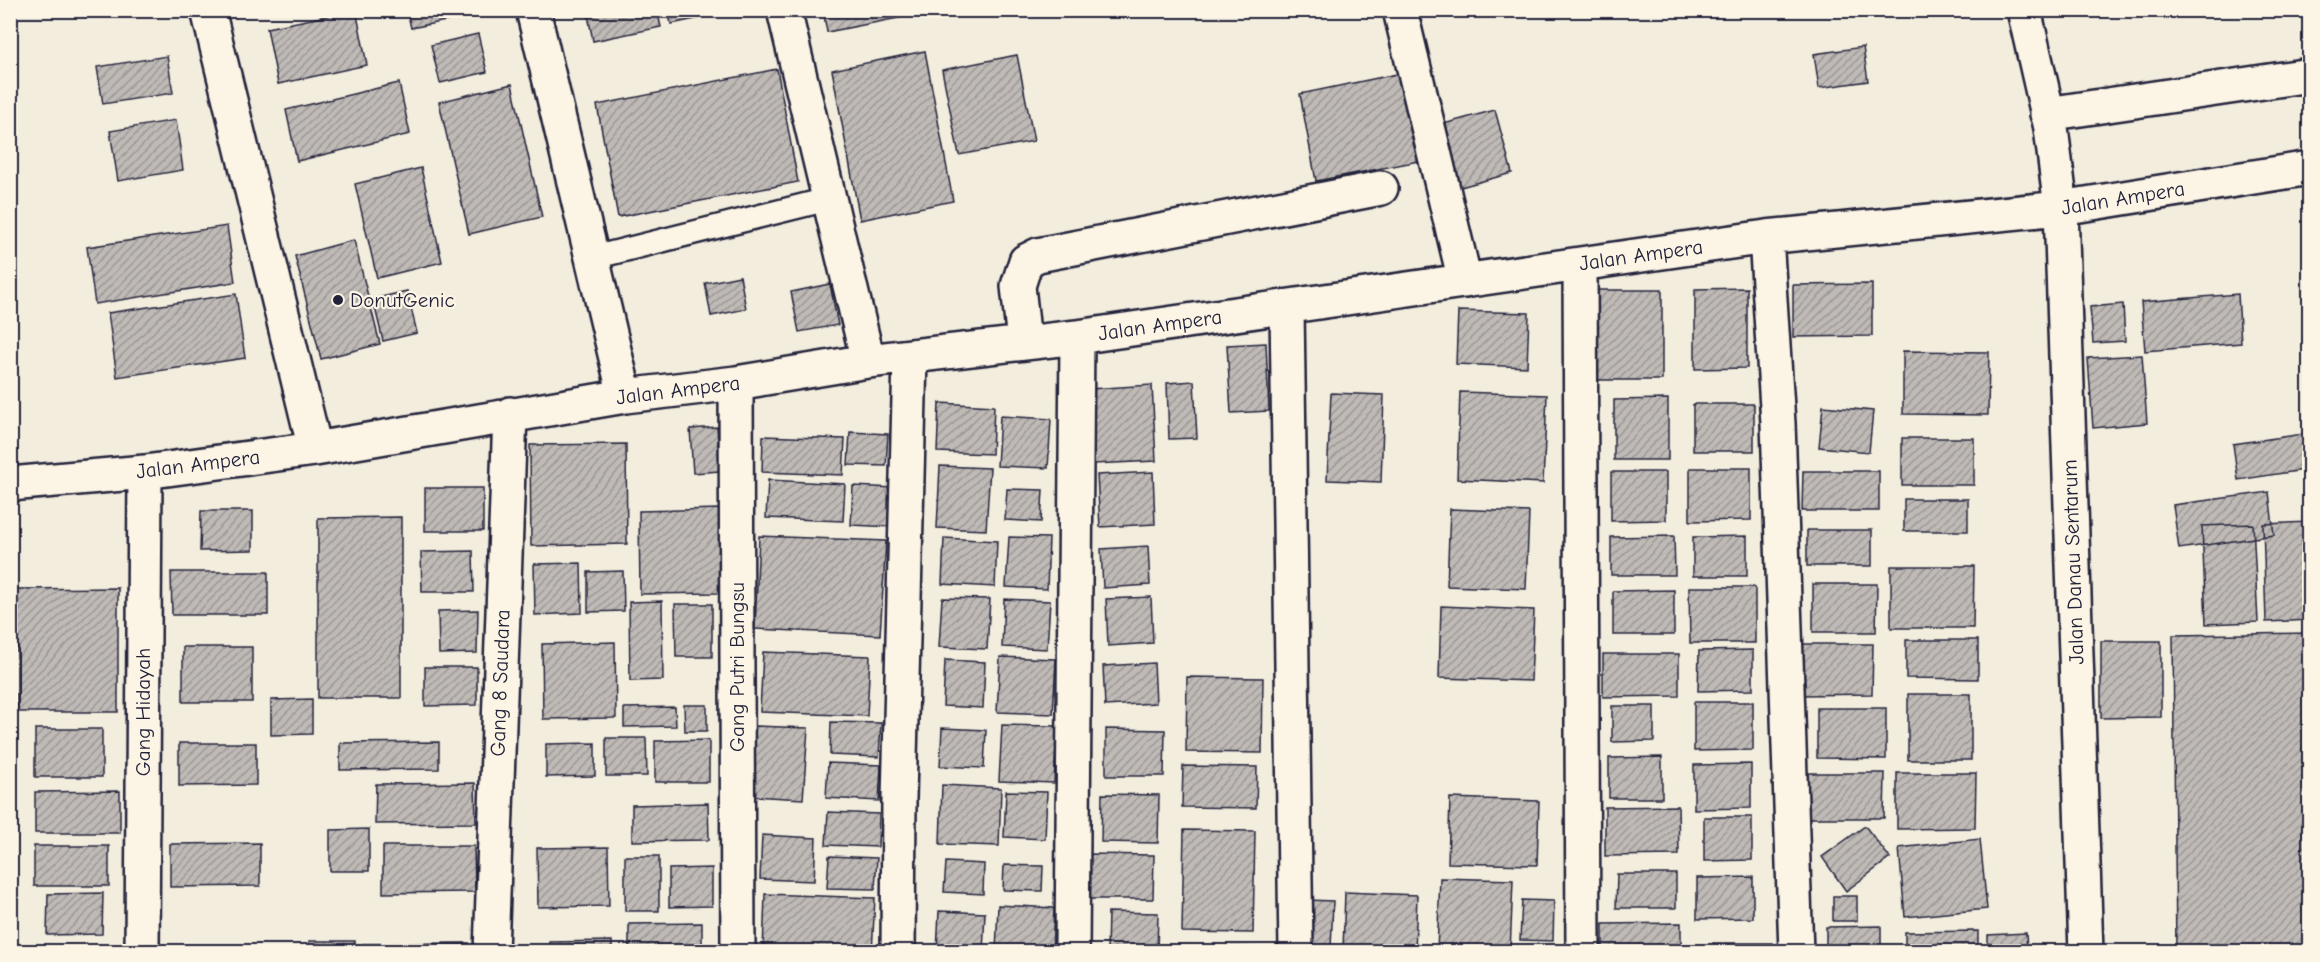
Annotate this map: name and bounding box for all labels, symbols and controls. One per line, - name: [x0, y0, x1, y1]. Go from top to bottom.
- street label: Jalan Ampera: [2060, 176, 2186, 220]
- street label: Jalan Ampera: [1578, 234, 1704, 276]
- place label: DonutGenic: [350, 288, 455, 312]
- marker: DonutGenic: [331, 293, 345, 307]
- street label: Jalan Ampera: [1097, 304, 1223, 346]
- street label: Jalan Ampera: [615, 371, 741, 409]
- street label: Jalan Ampera: [135, 445, 261, 483]
- street label: Jalan Danau Sentarum: [2057, 459, 2089, 665]
- street label: Gang Putri Bungsu: [725, 582, 749, 752]
- street label: Gang 8 Saudara: [485, 609, 515, 757]
- street label: Gang Hidayah: [131, 648, 155, 776]

